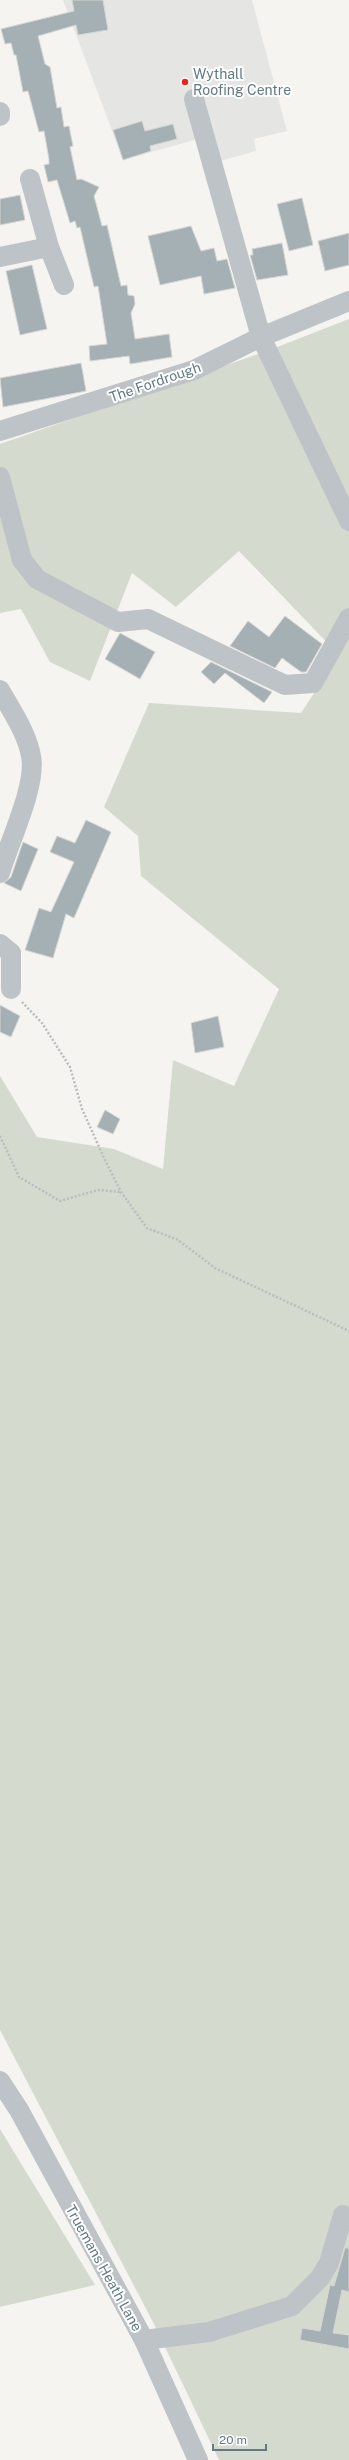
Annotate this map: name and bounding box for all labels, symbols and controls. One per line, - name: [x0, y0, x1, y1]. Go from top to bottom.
- place label: Wythall Roofing Centre: [193, 66, 291, 98]
- marker: Wythall Roofing Centre: [180, 77, 190, 87]
- street label: The Fordrough: [107, 359, 203, 405]
- street label: Truemans Heath Lane: [63, 2202, 145, 2334]
- scale bar: [213, 2426, 266, 2452]
- text: 20 m: [219, 2433, 247, 2447]

